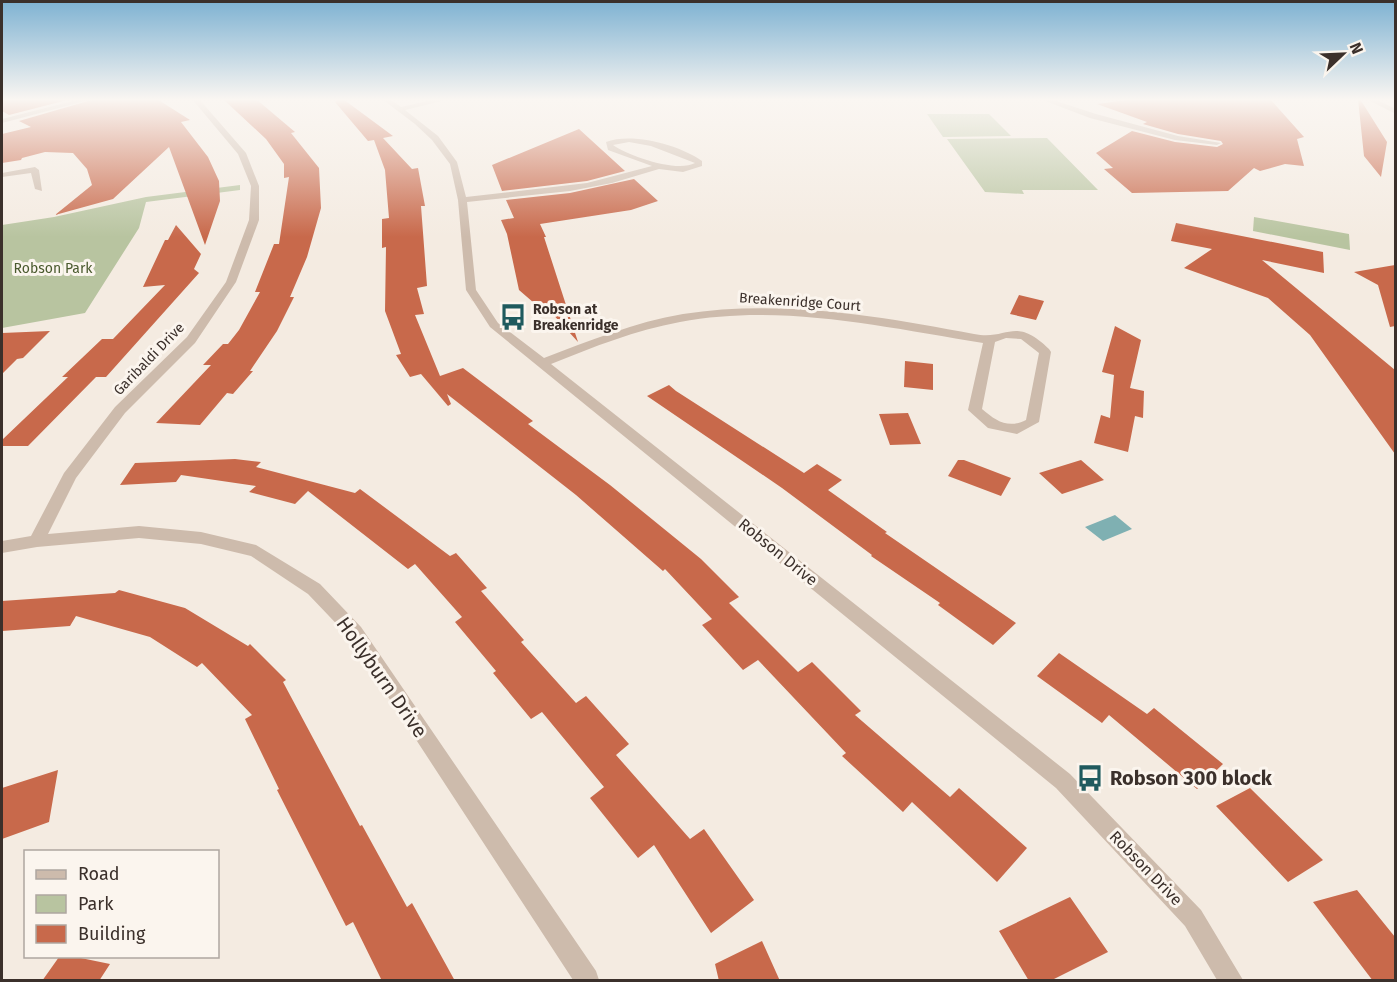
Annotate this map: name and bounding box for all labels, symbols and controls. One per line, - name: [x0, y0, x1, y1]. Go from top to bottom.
- north arrow: [1313, 24, 1373, 84]
- text: N: [1346, 40, 1367, 57]
- park label: Robson Park: [14, 260, 93, 277]
- street label: Breakenridge Court: [739, 289, 862, 315]
- place label: Robson at Breakenridge: [533, 301, 619, 334]
- bus stop icon: Robson at Breakenridge: [498, 302, 528, 332]
- street label: Garibaldi Drive: [110, 319, 188, 399]
- street label: Robson Drive: [735, 514, 821, 590]
- street label: Hollyburn Drive: [332, 612, 432, 742]
- bus stop icon: Robson 300 block: [1075, 763, 1105, 793]
- place label: Robson 300 block: [1110, 766, 1273, 790]
- street label: Robson Drive: [1106, 827, 1186, 909]
- legend: [24, 850, 219, 958]
- text: Road: [78, 863, 120, 885]
- text: Park: [78, 893, 114, 915]
- text: Building: [78, 923, 146, 945]

